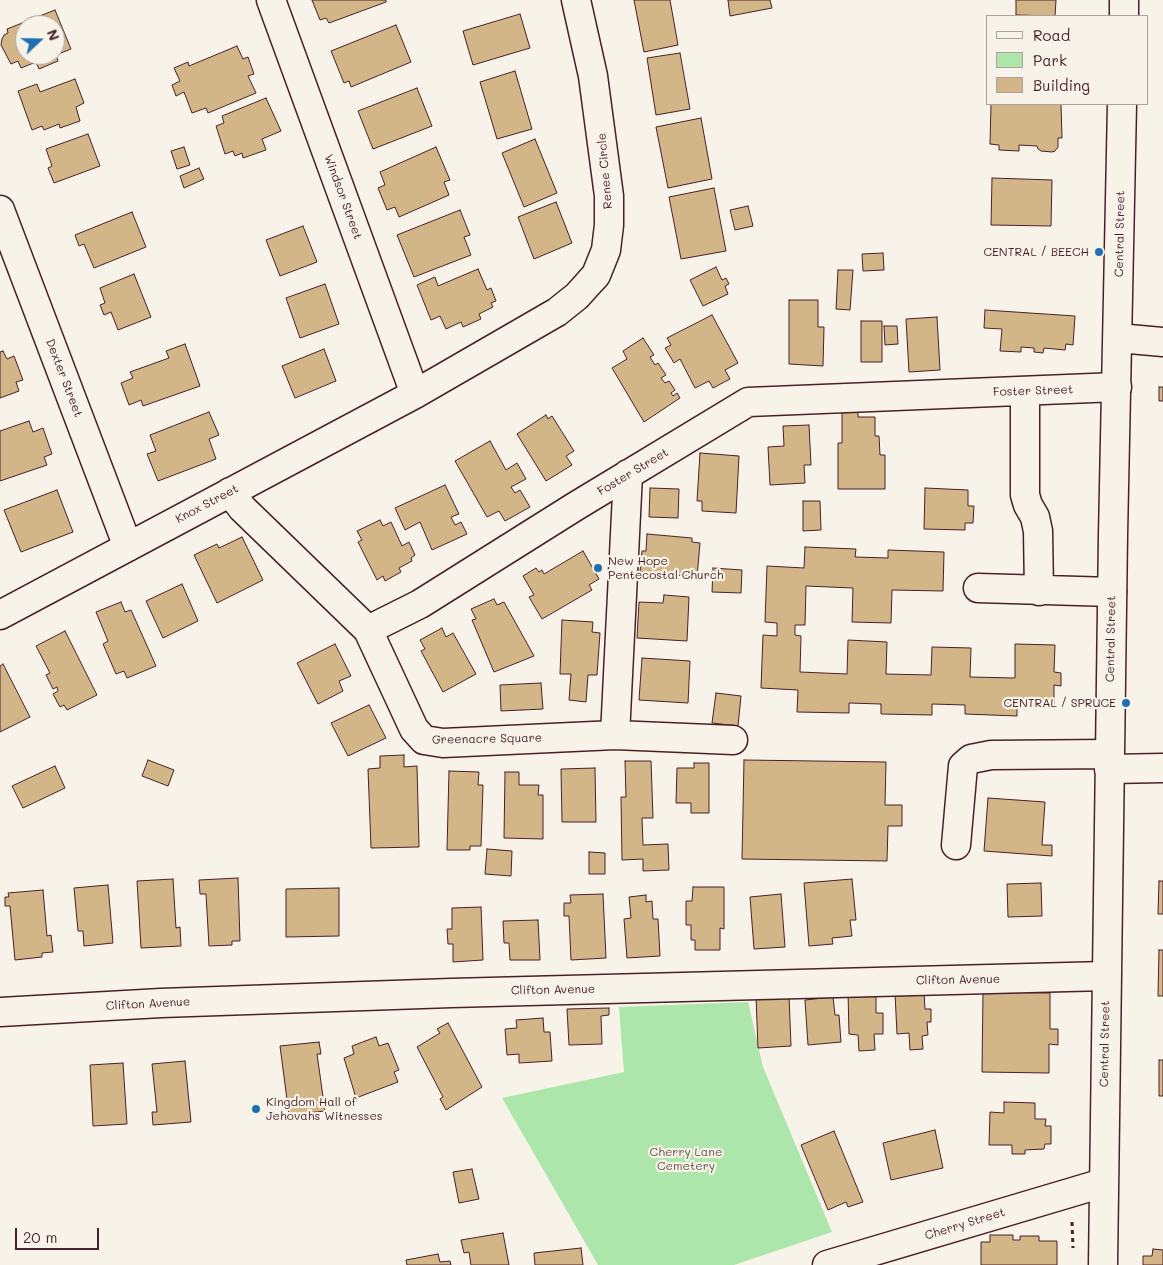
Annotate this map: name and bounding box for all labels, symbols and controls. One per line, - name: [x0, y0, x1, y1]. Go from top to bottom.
- north arrow: [15, 15, 65, 65]
- legend: [986, 15, 1148, 105]
- text: Road: [1033, 25, 1070, 45]
- text: N: [43, 26, 64, 43]
- text: Park: [1033, 50, 1067, 70]
- text: Building: [1033, 75, 1090, 95]
- street label: Renee Circle: [595, 132, 615, 210]
- street label: Windsor Street: [321, 152, 365, 242]
- street label: Central Street: [1112, 191, 1128, 277]
- place label: CENTRAL / BEECH: [983, 245, 1089, 259]
- marker: CENTRAL / BEECH: [1093, 246, 1105, 258]
- street label: Dexter Street: [42, 337, 86, 419]
- street label: Foster Street: [993, 382, 1073, 400]
- street label: Foster Street: [595, 445, 671, 499]
- street label: Knox Street: [173, 481, 241, 527]
- place label: New Hope Pentecostal Church: [608, 554, 723, 582]
- marker: New Hope Pentecostal Church: [592, 562, 604, 574]
- street label: Central Street: [1103, 596, 1119, 682]
- place label: CENTRAL / SPRUCE: [1004, 696, 1116, 710]
- marker: CENTRAL / SPRUCE: [1120, 697, 1132, 709]
- street label: Greenacre Square: [432, 731, 542, 747]
- street label: Clifton Avenue: [916, 972, 1000, 988]
- street label: Clifton Avenue: [511, 982, 595, 998]
- street label: Clifton Avenue: [106, 995, 190, 1013]
- street label: Central Street: [1097, 1001, 1113, 1087]
- place label: Kingdom Hall of Jehovahs Witnesses: [266, 1095, 383, 1123]
- marker: Kingdom Hall of Jehovahs Witnesses: [250, 1103, 262, 1115]
- park label: Cherry Lane Cemetery: [650, 1145, 722, 1173]
- street label: Cherry Street: [923, 1205, 1007, 1243]
- scale bar: [18, 1218, 101, 1250]
- text: 20 m: [23, 1227, 57, 1247]

